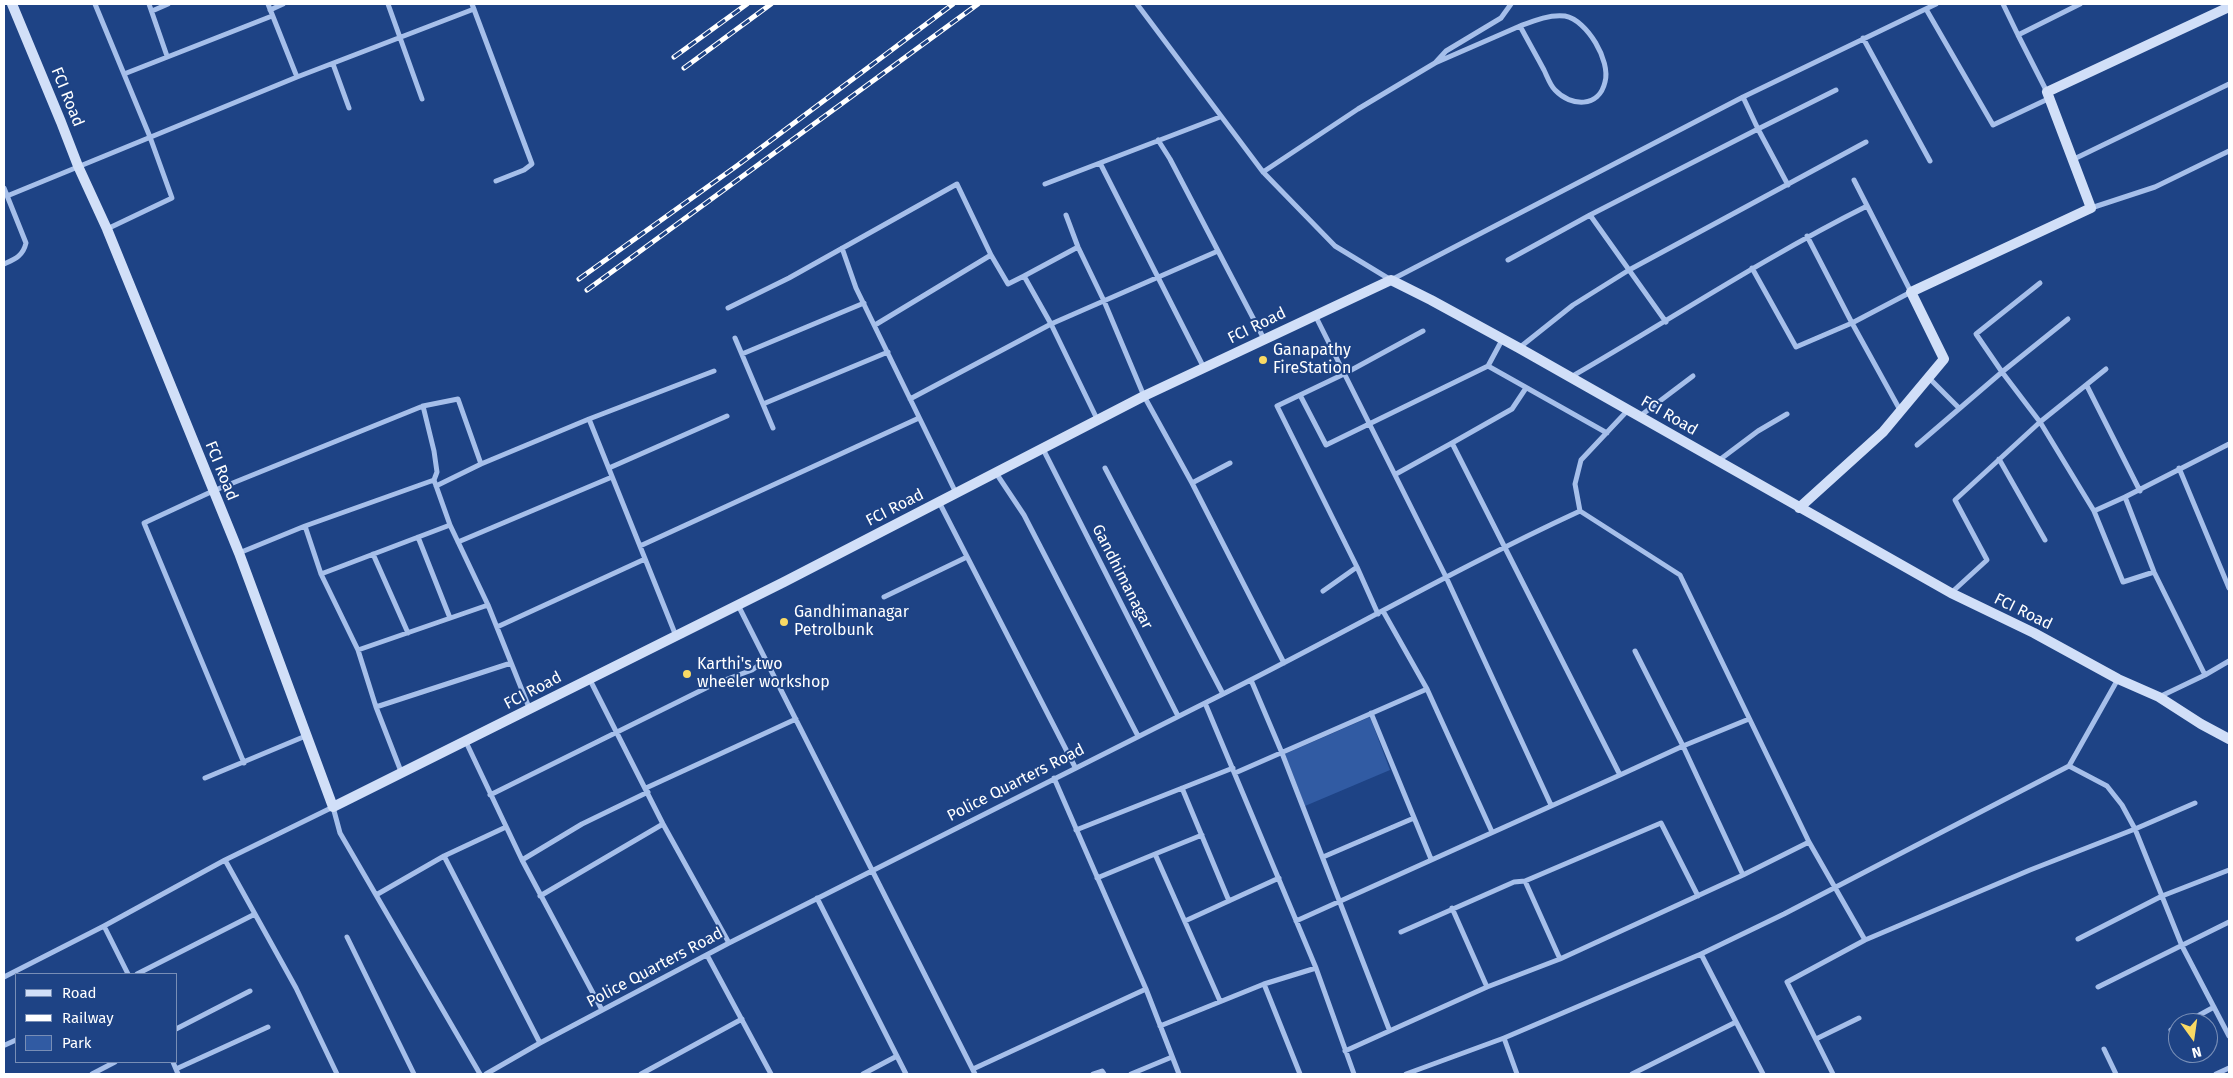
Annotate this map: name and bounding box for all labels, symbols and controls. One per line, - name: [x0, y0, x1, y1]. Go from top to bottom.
- street label: FCI Road: [46, 64, 88, 130]
- street label: FCI Road: [1225, 304, 1289, 348]
- place label: Ganapathy FireStation: [1273, 341, 1351, 379]
- marker: Ganapathy FireStation: [1257, 354, 1269, 366]
- street label: FCI Road: [1637, 392, 1701, 440]
- street label: FCI Road: [200, 438, 242, 504]
- street label: FCI Road: [863, 485, 927, 531]
- street label: Gandhimanagar: [1087, 521, 1157, 633]
- street label: FCI Road: [1991, 590, 2055, 634]
- place label: Gandhimanagar Petrolbunk: [794, 603, 909, 641]
- marker: Gandhimanagar Petrolbunk: [778, 616, 790, 628]
- place label: Karthi's two wheeler workshop: [697, 655, 830, 693]
- street label: FCI Road: [501, 668, 565, 714]
- marker: Karthi's two wheeler workshop: [681, 668, 693, 680]
- street label: Police Quarters Road: [944, 740, 1088, 826]
- street label: Police Quarters Road: [584, 924, 726, 1012]
- legend: [15, 973, 178, 1063]
- text: Road: [62, 984, 97, 1002]
- text: Railway: [62, 1009, 114, 1027]
- north arrow: [2168, 1013, 2218, 1063]
- text: Park: [62, 1034, 92, 1052]
- text: N: [2190, 1043, 2203, 1061]

